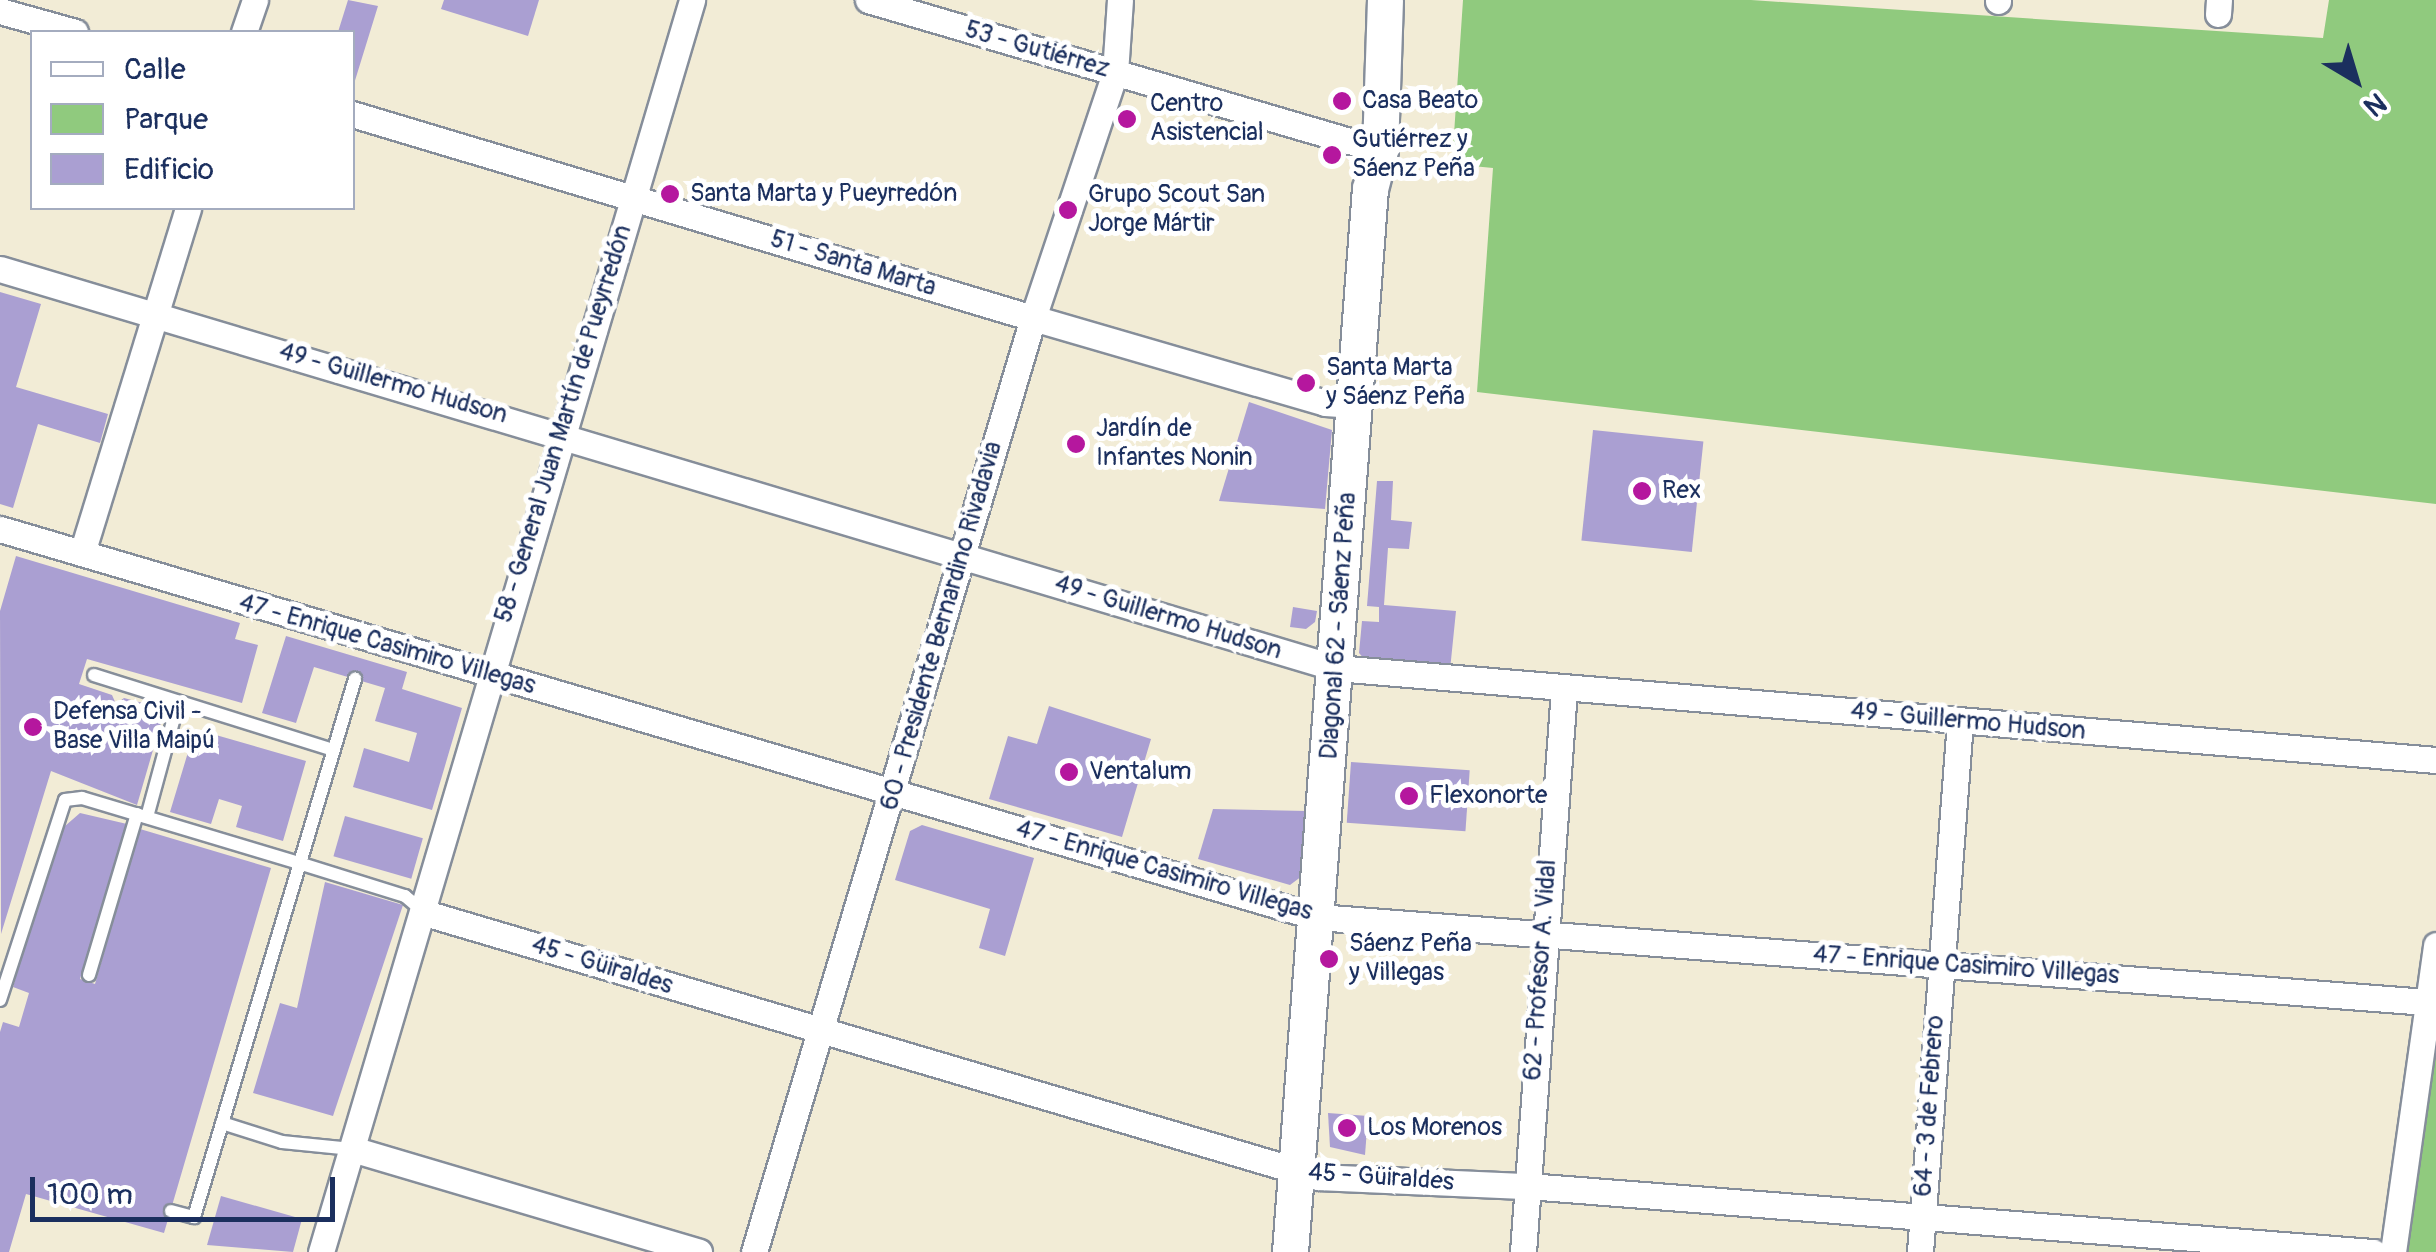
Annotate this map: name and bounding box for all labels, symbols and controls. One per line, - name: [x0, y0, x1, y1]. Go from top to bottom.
- street label: 53 - Gutiérrez: [961, 15, 1113, 85]
- legend: [30, 30, 355, 210]
- north arrow: [2306, 30, 2406, 130]
- text: Calle: [124, 51, 186, 88]
- text: N: [2357, 84, 2393, 124]
- place label: Casa Beato: [1362, 86, 1478, 116]
- place label: Centro Asistencial: [1150, 90, 1264, 149]
- marker: Casa Beato: [1331, 90, 1353, 112]
- text: Parque: [124, 101, 208, 138]
- marker: Centro Asistencial: [1114, 106, 1140, 132]
- place label: Gutiérrez y Sáenz Peña: [1352, 126, 1475, 185]
- marker: Gutiérrez y Sáenz Peña: [1321, 144, 1343, 166]
- text: Edificio: [124, 151, 214, 188]
- place label: Santa Marta y Pueyrredón: [690, 179, 957, 209]
- place label: Grupo Scout San Jorge Mártir: [1088, 181, 1265, 240]
- marker: Santa Marta y Pueyrredón: [659, 183, 681, 205]
- marker: Grupo Scout San Jorge Mártir: [1057, 199, 1079, 221]
- street label: 58 - General Juan Martín de Pueyrredón: [489, 222, 639, 626]
- street label: 51 - Santa Marta: [767, 225, 939, 303]
- street label: 49 - Guillermo Hudson: [276, 337, 510, 431]
- place label: Santa Marta y Sáenz Peña: [1326, 354, 1465, 413]
- marker: Santa Marta y Sáenz Peña: [1295, 372, 1317, 394]
- place label: Jardín de Infantes Nonin: [1096, 415, 1253, 474]
- marker: Jardín de Infantes Nonin: [1065, 433, 1087, 455]
- street label: 60 - Presidente Bernardino Rivadavia: [875, 438, 1009, 814]
- place label: Rex: [1662, 476, 1701, 506]
- marker: Rex: [1631, 480, 1653, 502]
- street label: Diagonal 62 - Sáenz Peña: [1315, 492, 1363, 760]
- street label: 49 - Guillermo Hudson: [1051, 569, 1285, 667]
- street label: 47 - Enrique Casimiro Villegas: [235, 588, 539, 702]
- street label: 49 - Guillermo Hudson: [1849, 697, 2087, 747]
- place label: Defensa Civil - Base Villa Maipú: [53, 698, 215, 757]
- marker: Defensa Civil - Base Villa Maipú: [22, 716, 44, 738]
- place label: Ventalum: [1089, 757, 1191, 787]
- marker: Ventalum: [1058, 761, 1080, 783]
- place label: Flexonorte: [1429, 781, 1547, 811]
- marker: Flexonorte: [1398, 785, 1420, 807]
- street label: 47 - Enrique Casimiro Villegas: [1012, 814, 1316, 928]
- street label: 62 - Profesor A. Vidal: [1518, 858, 1564, 1082]
- street label: 45 - Güiraldes: [528, 930, 676, 1002]
- place label: Sáenz Peña y Villegas: [1349, 930, 1472, 989]
- street label: 47 - Enrique Casimiro Villegas: [1812, 940, 2120, 992]
- marker: Sáenz Peña y Villegas: [1318, 948, 1340, 970]
- street label: 64 - 3 de Febrero: [1909, 1014, 1951, 1198]
- place label: Los Morenos: [1367, 1113, 1502, 1143]
- marker: Los Morenos: [1336, 1117, 1358, 1139]
- scale bar: [35, 1157, 340, 1219]
- street label: 45 - Güiraldes: [1307, 1158, 1455, 1198]
- text: 100 m: [47, 1176, 133, 1213]

